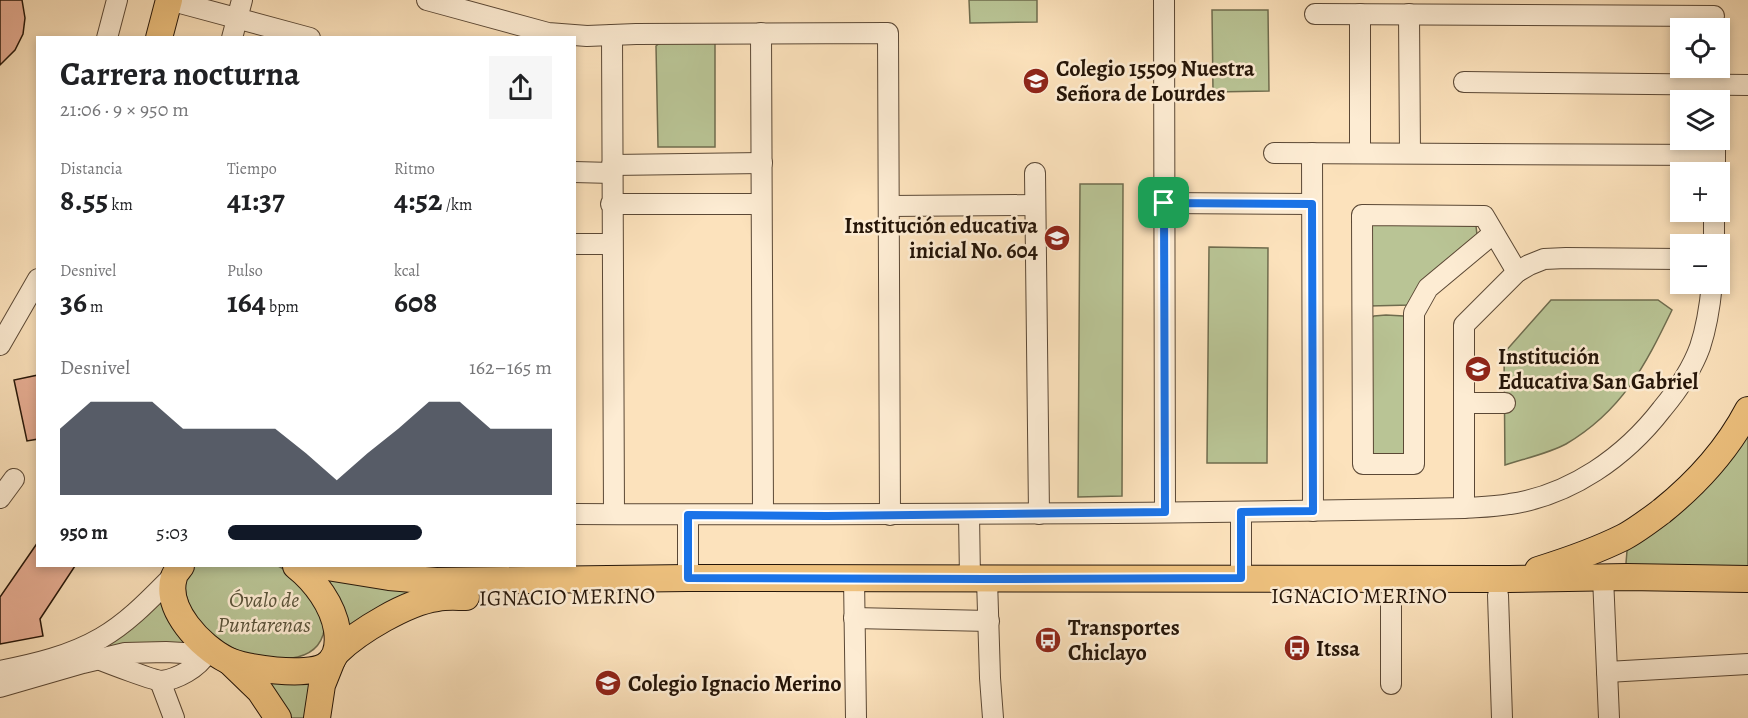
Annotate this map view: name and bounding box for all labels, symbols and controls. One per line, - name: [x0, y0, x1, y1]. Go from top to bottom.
- map controls: [1670, 18, 1730, 294]
- button: locate: [1670, 18, 1730, 78]
- text: Carrera nocturna: [60, 51, 300, 96]
- place label: Colegio 15509 Nuestra Señora de Lourdes: [1056, 54, 1255, 109]
- button: share: [489, 56, 552, 119]
- school or university icon: Colegio 15509 Nuestra Señora de Lourdes: [1021, 66, 1051, 96]
- button: layers: [1670, 90, 1730, 150]
- text: 21:06 · 9 × 950 m: [60, 96, 189, 123]
- text: Distancia: [60, 158, 122, 180]
- text: Tiempo: [227, 158, 277, 180]
- text: Ritmo: [394, 158, 435, 180]
- button: +: [1670, 162, 1730, 222]
- pin: [1138, 177, 1189, 228]
- text: 8.55: [60, 180, 108, 220]
- text: 41:37: [227, 180, 285, 220]
- text: 4:52: [394, 180, 443, 220]
- icon: arrive: [1147, 186, 1180, 219]
- text: km: [108, 194, 133, 216]
- text: /km: [443, 194, 472, 216]
- place label: Institución educativa inicial No. 604: [844, 211, 1038, 266]
- school or university icon: Institución educativa inicial No. 604: [1042, 223, 1072, 253]
- button: −: [1670, 234, 1730, 294]
- text: Desnivel: [60, 260, 116, 282]
- text: Pulso: [227, 260, 263, 282]
- text: kcal: [394, 260, 420, 282]
- text: 36: [60, 282, 87, 322]
- text: 164: [227, 282, 266, 322]
- text: 608: [394, 282, 438, 322]
- text: m: [87, 296, 103, 318]
- text: bpm: [266, 296, 299, 318]
- place label: Institución Educativa San Gabriel: [1498, 342, 1699, 397]
- text: Desnivel: [60, 354, 130, 381]
- text: 162–165 m: [469, 354, 552, 381]
- school or university icon: Institución Educativa San Gabriel: [1463, 354, 1493, 384]
- text: 950 m: [60, 519, 108, 546]
- text: 5:03: [156, 519, 188, 546]
- street label: IGNACIO MERINO: [479, 580, 655, 614]
- street label: IGNACIO MERINO: [1271, 581, 1447, 611]
- park label: Óvalo de Puntarenas: [217, 585, 311, 640]
- place label: Transportes Chiclayo: [1068, 613, 1180, 668]
- bus stop icon: Transportes Chiclayo: [1033, 625, 1063, 655]
- bus stop icon: Itssa: [1282, 633, 1312, 663]
- place label: Itssa: [1316, 634, 1360, 664]
- school or university icon: Colegio Ignacio Merino: [593, 668, 623, 698]
- place label: Colegio Ignacio Merino: [628, 669, 842, 699]

